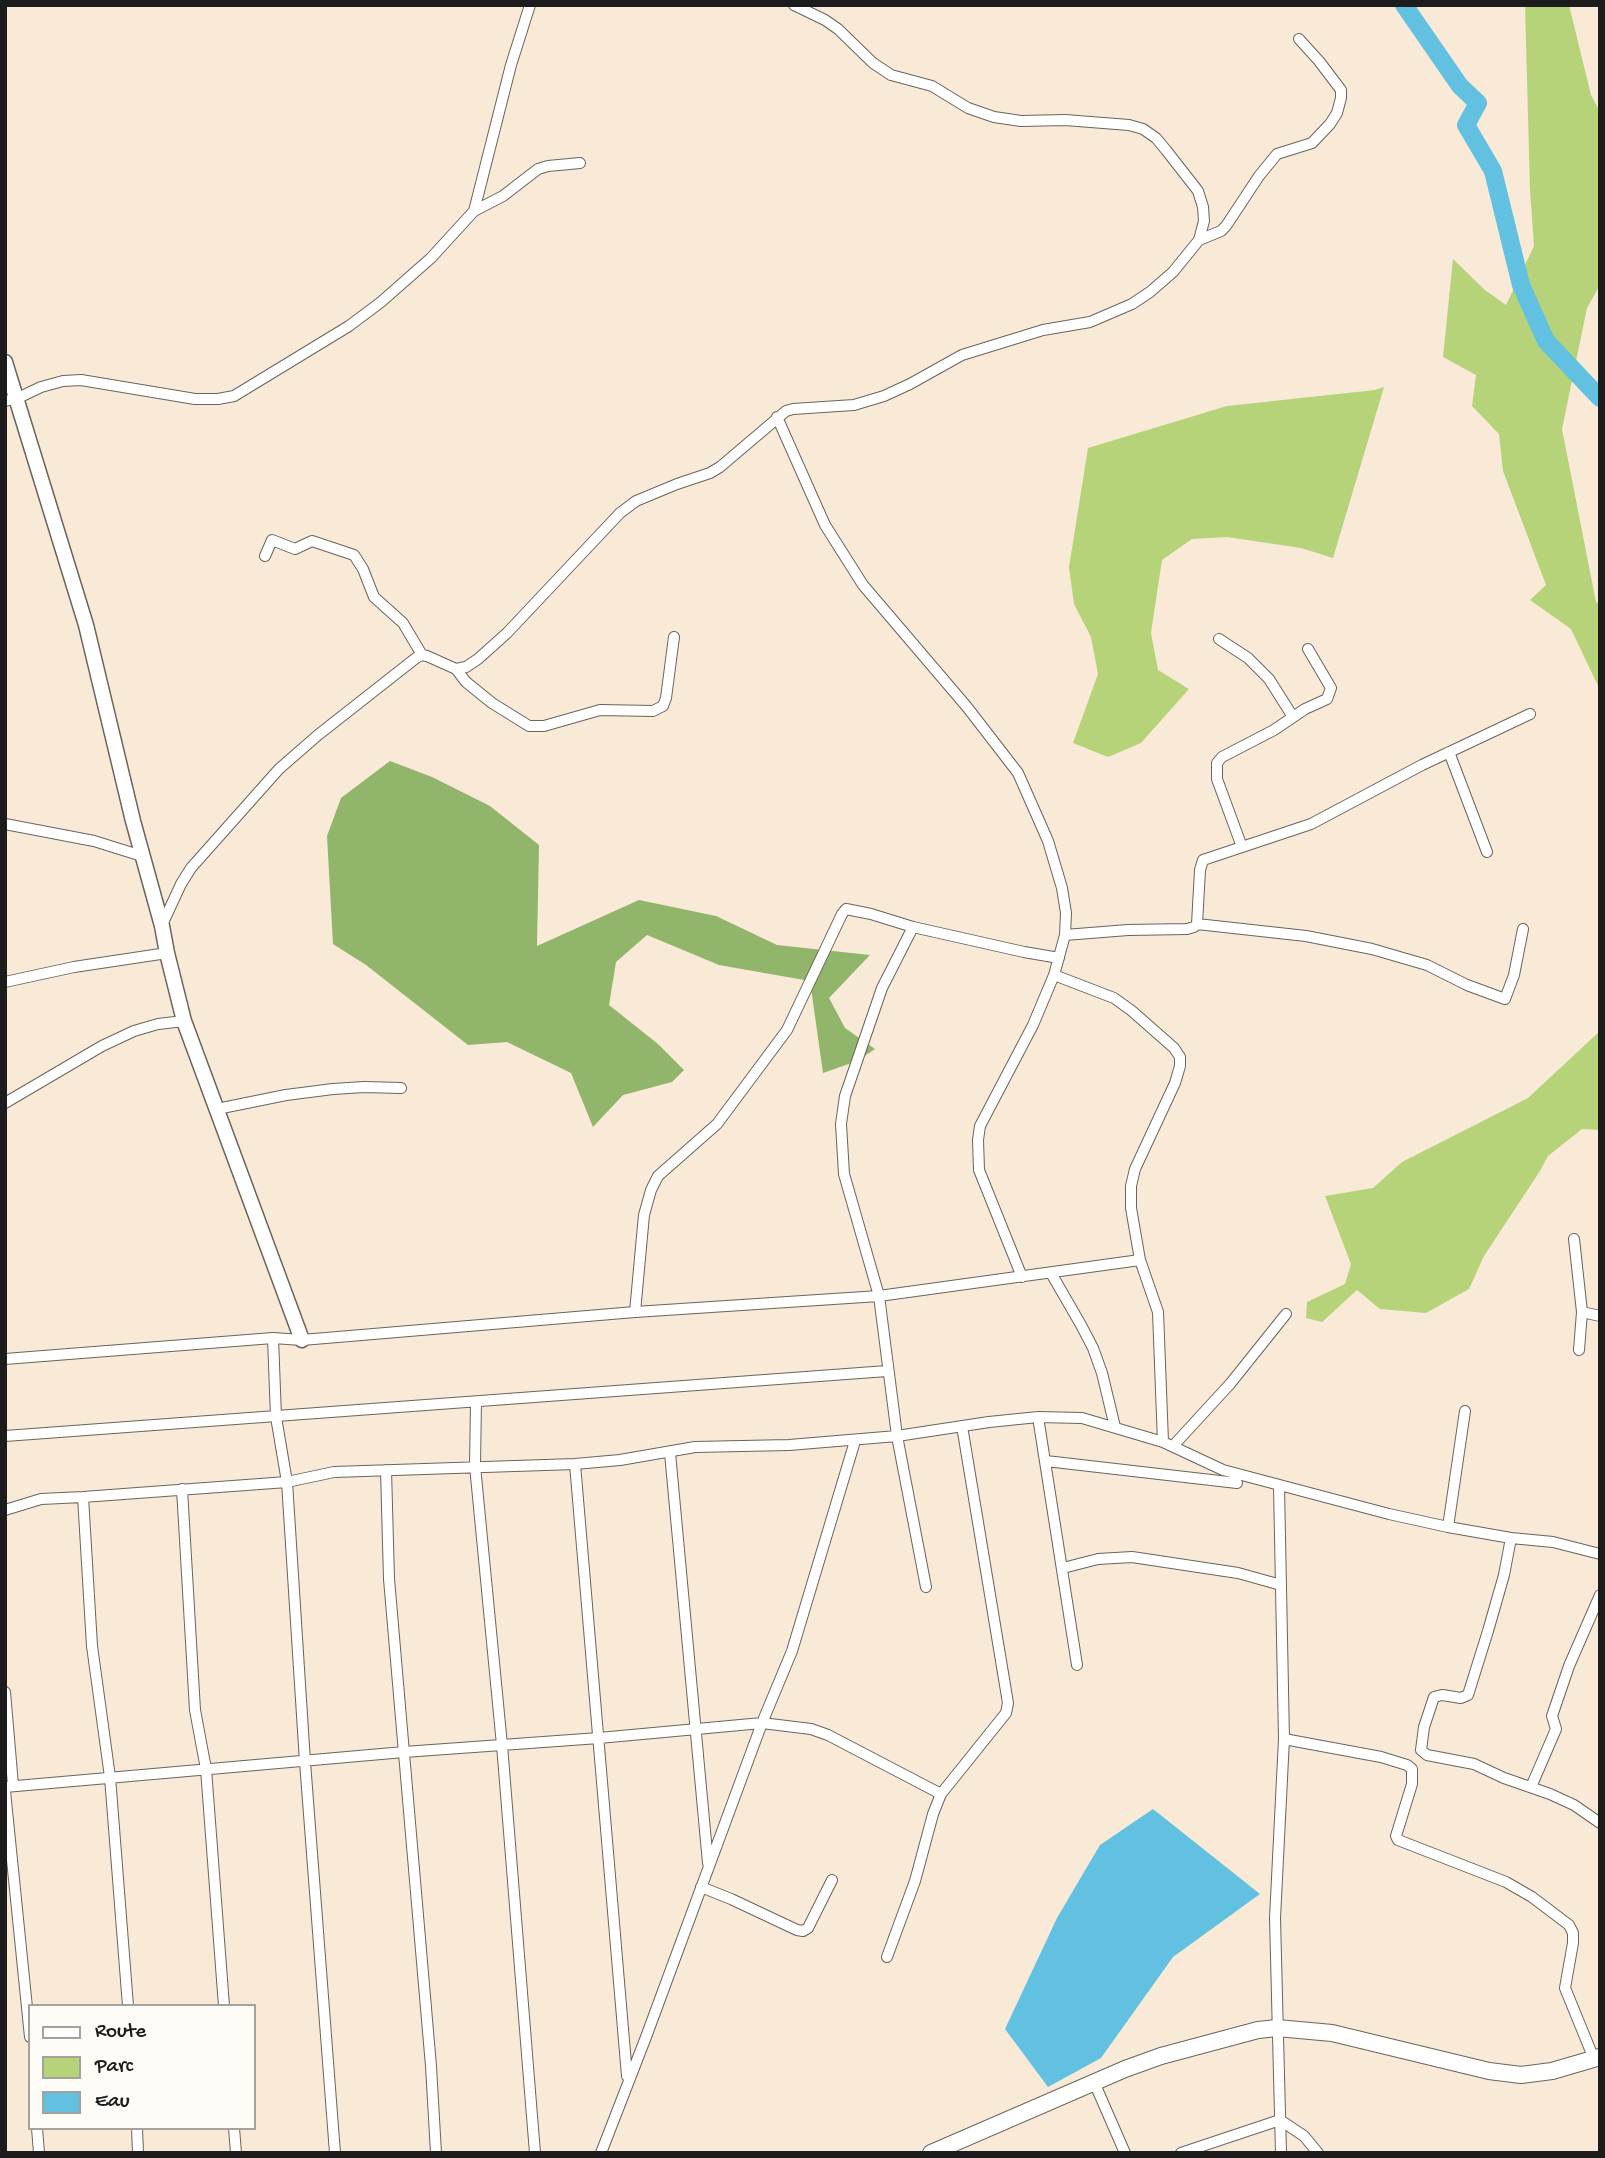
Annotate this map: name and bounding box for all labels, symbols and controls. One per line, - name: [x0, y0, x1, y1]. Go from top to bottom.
- legend: [28, 2004, 256, 2130]
- text: Route: [95, 2020, 146, 2045]
- text: Parc: [95, 2055, 133, 2080]
- text: Eau: [95, 2090, 130, 2115]

